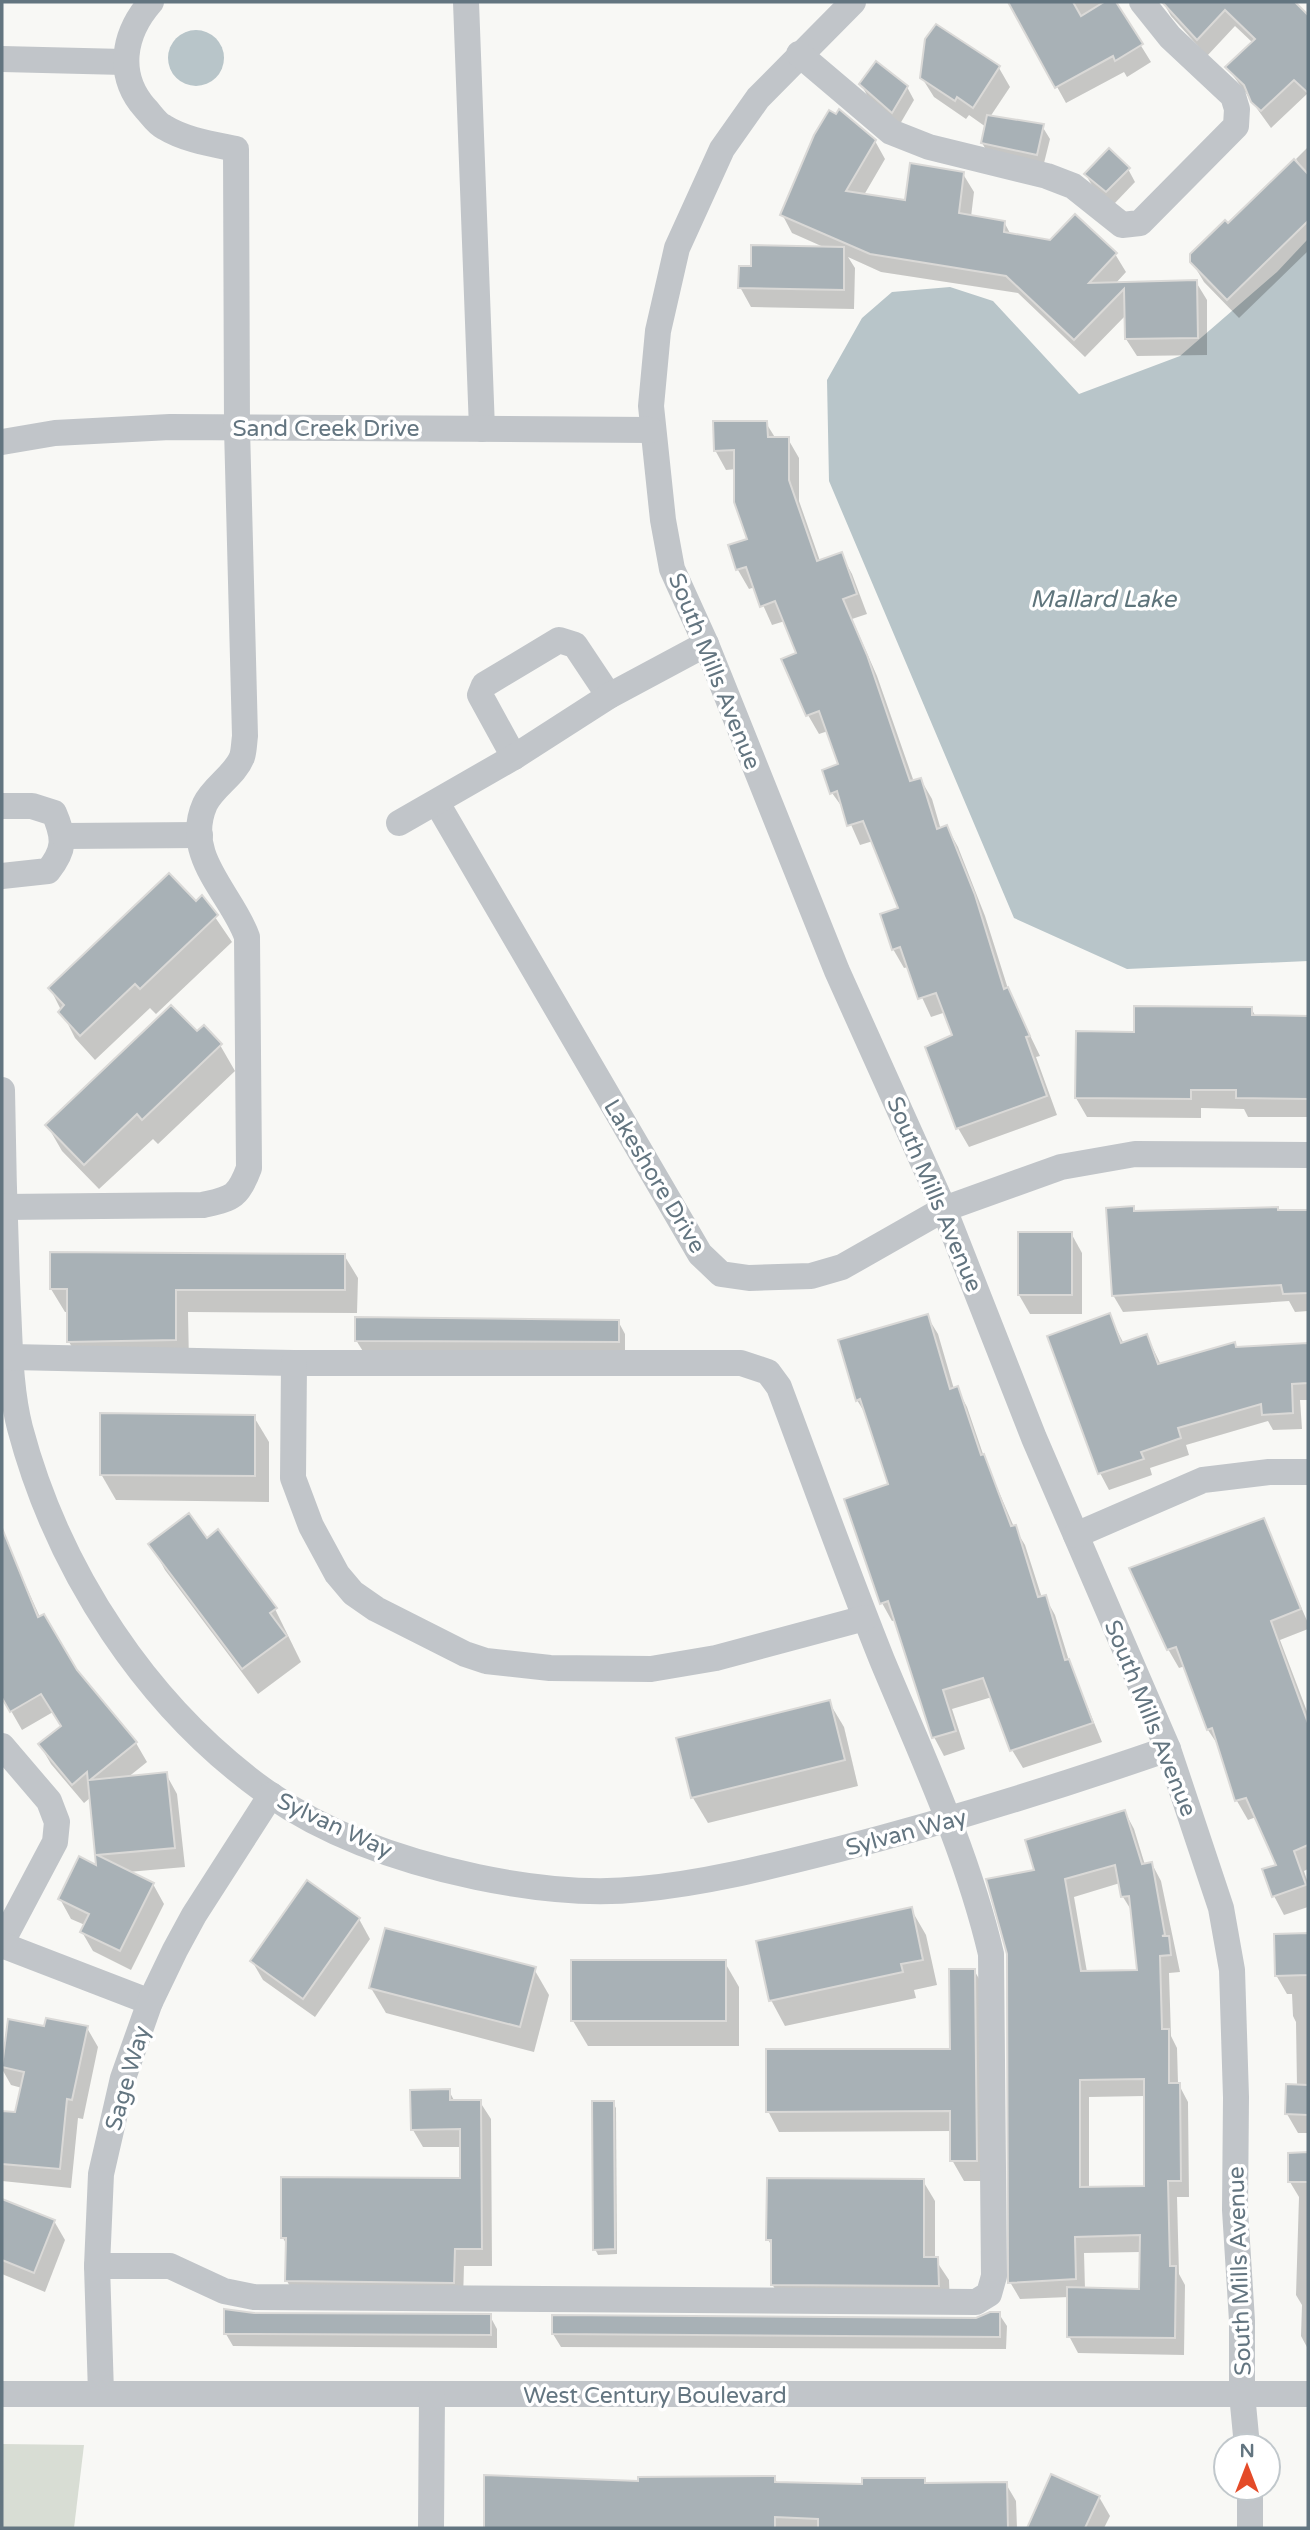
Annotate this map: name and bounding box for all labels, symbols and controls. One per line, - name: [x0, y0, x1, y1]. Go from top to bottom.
- street label: Sand Creek Drive: [232, 415, 420, 443]
- street label: South Mills Avenue: [662, 569, 766, 774]
- water label: Mallard Lake: [1030, 585, 1177, 614]
- street label: South Mills Avenue: [880, 1093, 988, 1296]
- street label: Lakeshore Drive: [597, 1094, 711, 1259]
- street label: South Mills Avenue: [1098, 1616, 1202, 1821]
- street label: Sylvan Way: [273, 1787, 397, 1865]
- street label: Sylvan Way: [843, 1803, 970, 1863]
- street label: Sage Way: [100, 2023, 156, 2134]
- street label: South Mills Avenue: [1222, 2166, 1258, 2376]
- street label: West Century Boulevard: [523, 2382, 787, 2410]
- north arrow: [1212, 2432, 1282, 2502]
- text: N: [1239, 2440, 1255, 2462]

